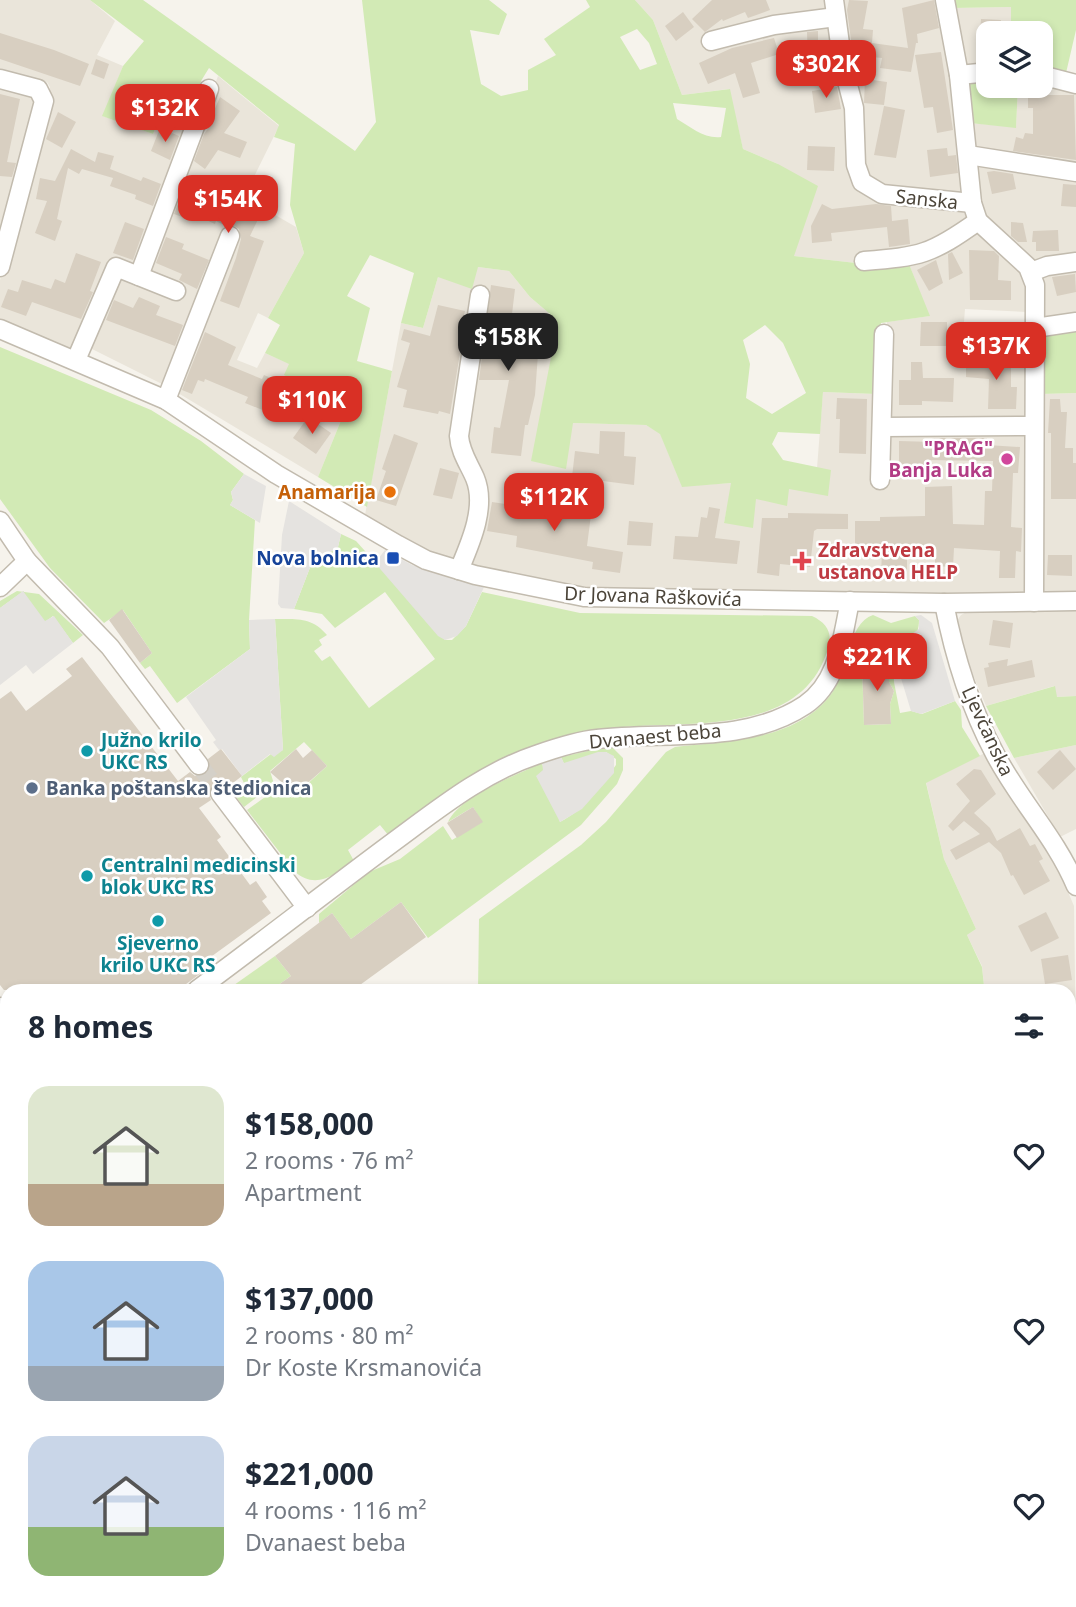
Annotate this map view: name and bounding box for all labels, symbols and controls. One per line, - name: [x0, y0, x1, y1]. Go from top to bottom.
- map controls: [976, 21, 1053, 98]
- button: layers: [976, 21, 1053, 98]
- pin: $302K: [777, 41, 875, 100]
- text: $302K: [792, 47, 860, 79]
- pin: $132K: [116, 85, 214, 144]
- text: $132K: [131, 91, 199, 123]
- pin: $154K: [179, 176, 277, 235]
- text: $154K: [194, 182, 262, 214]
- street label: Sanska: [894, 183, 960, 215]
- pin: $158K: [459, 314, 557, 373]
- text: $158K: [474, 320, 542, 352]
- pin: $137K: [947, 322, 1045, 382]
- text: $137K: [962, 329, 1030, 361]
- pin: $110K: [263, 376, 361, 436]
- text: $110K: [278, 383, 346, 415]
- place label: "PRAG" Banja Luka: [889, 435, 993, 483]
- marker: "PRAG" Banja Luka: [999, 451, 1015, 467]
- pin: $112K: [505, 474, 603, 533]
- place label: Anamarija: [278, 479, 376, 505]
- text: $112K: [520, 480, 588, 512]
- marker: Anamarija: [382, 484, 398, 500]
- place label: Zdravstvena ustanova HELP: [818, 537, 958, 585]
- place label: Nova bolnica: [256, 545, 379, 571]
- marker: Nova bolnica: [385, 550, 401, 566]
- marker: Zdravstvena ustanova HELP: [792, 551, 812, 571]
- street label: Dr Jovana Raškovića: [564, 580, 742, 612]
- pin: $221K: [828, 634, 926, 693]
- text: $221K: [843, 640, 911, 672]
- street label: Ljevčanska: [956, 682, 1020, 780]
- street label: Dvanaest beba: [588, 717, 722, 755]
- place label: Južno krilo UKC RS: [99, 727, 202, 775]
- marker: Južno krilo UKC RS: [79, 743, 95, 759]
- place label: Banka poštanska štedionica: [46, 775, 311, 801]
- marker: Banka poštanska štedionica: [24, 780, 40, 796]
- place label: Centralni medicinski blok UKC RS: [101, 852, 296, 900]
- marker: Centralni medicinski blok UKC RS: [79, 868, 95, 884]
- marker: Sjeverno krilo UKC RS: [150, 913, 166, 929]
- place label: Sjeverno krilo UKC RS: [100, 930, 216, 978]
- text: 8 homes: [28, 1006, 153, 1047]
- icon: filters: [1010, 1007, 1048, 1045]
- text: $158,000: [245, 1103, 374, 1144]
- icon: home: [84, 1114, 168, 1198]
- icon: heart: [1010, 1137, 1048, 1175]
- text: 2 rooms · 76 m²: [245, 1144, 414, 1176]
- text: Apartment: [245, 1176, 362, 1208]
- text: $137,000: [245, 1278, 374, 1319]
- icon: home: [84, 1289, 168, 1373]
- icon: heart: [1010, 1312, 1048, 1350]
- text: 2 rooms · 80 m²: [245, 1319, 414, 1351]
- text: Dr Koste Krsmanovića: [245, 1351, 482, 1383]
- text: $221,000: [245, 1453, 374, 1494]
- icon: home: [84, 1464, 168, 1548]
- icon: heart: [1010, 1487, 1048, 1525]
- text: 4 rooms · 116 m²: [245, 1494, 427, 1526]
- text: Dvanaest beba: [245, 1526, 406, 1558]

